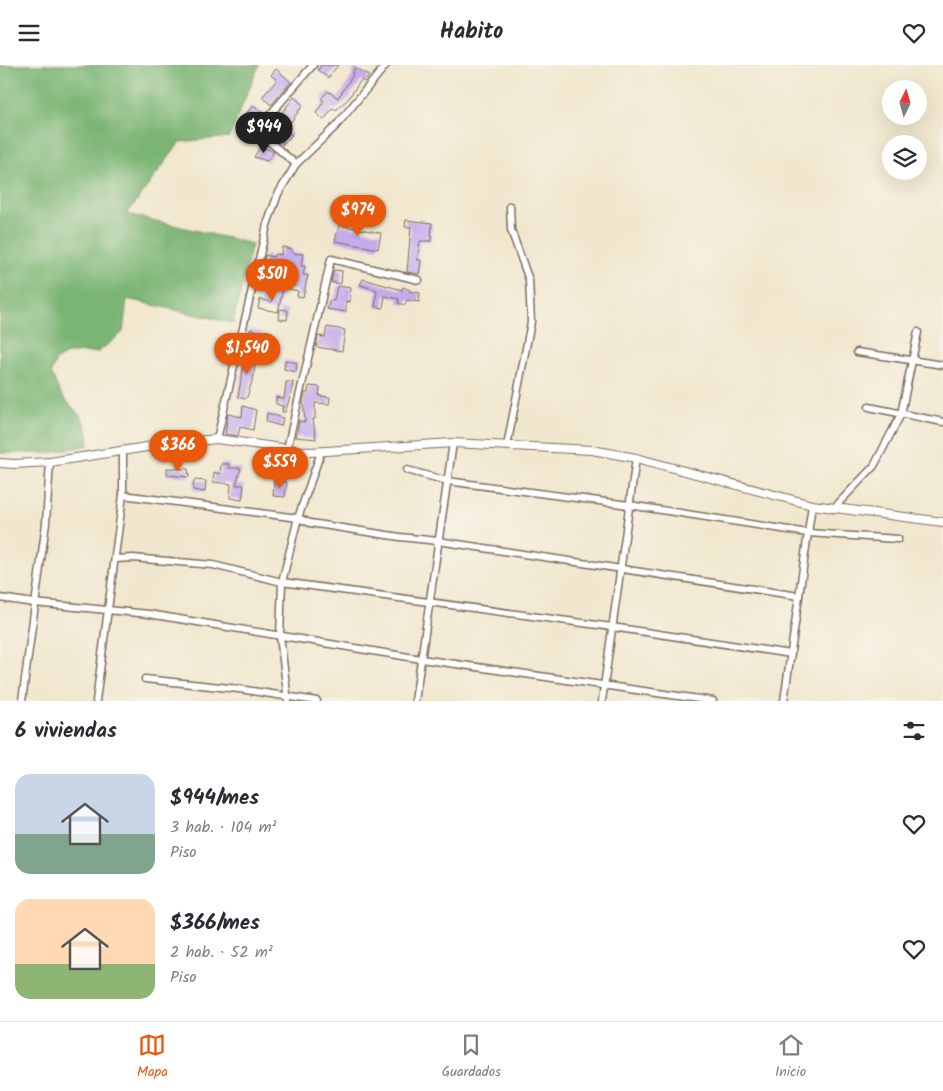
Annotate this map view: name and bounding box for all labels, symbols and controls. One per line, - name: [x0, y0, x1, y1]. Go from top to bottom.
- text: Habito: [440, 15, 503, 50]
- icon: menu: [15, 19, 43, 47]
- icon: heart: [900, 19, 928, 47]
- north arrow: [882, 80, 928, 125]
- map controls: [882, 80, 927, 180]
- pin: $944: [234, 111, 294, 154]
- text: $944: [246, 115, 282, 140]
- button: layers: [882, 135, 927, 180]
- pin: $974: [328, 195, 388, 237]
- text: $974: [341, 198, 375, 223]
- pin: $501: [242, 259, 302, 301]
- text: $501: [257, 262, 287, 287]
- pin: $1,540: [206, 333, 288, 375]
- text: $1,540: [225, 336, 269, 361]
- pin: $366: [148, 429, 208, 472]
- text: $366: [160, 433, 196, 458]
- pin: $559: [250, 447, 310, 489]
- text: $559: [263, 450, 297, 475]
- text: 6 viviendas: [15, 715, 117, 748]
- icon: filters: [900, 717, 928, 745]
- text: $944/mes: [170, 782, 259, 815]
- icon: home: [55, 794, 115, 854]
- icon: heart: [900, 810, 928, 838]
- text: 3 hab. · 104 m²: [170, 815, 276, 840]
- text: Piso: [170, 840, 197, 865]
- text: $366/mes: [170, 907, 260, 940]
- icon: home: [55, 919, 115, 979]
- icon: heart: [900, 935, 928, 963]
- text: 2 hab. · 52 m²: [170, 940, 273, 965]
- text: Piso: [170, 965, 197, 990]
- tab: Mapa: [137, 1031, 168, 1083]
- tab: Guardados: [442, 1031, 501, 1083]
- tab: Inicio: [775, 1031, 806, 1083]

